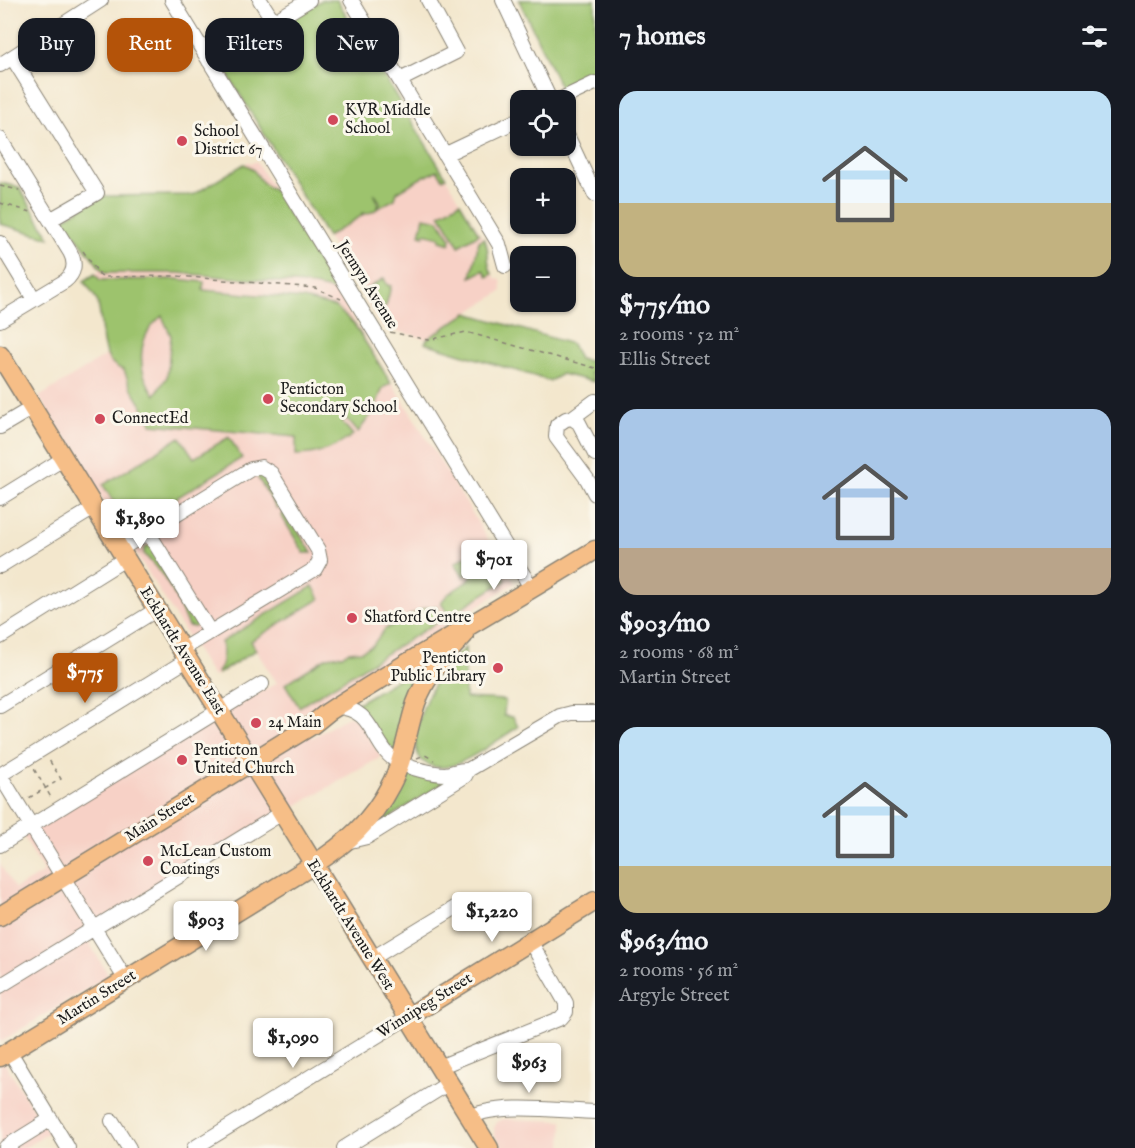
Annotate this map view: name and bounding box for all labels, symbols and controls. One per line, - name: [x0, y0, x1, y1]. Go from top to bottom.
- chip: Buy: [18, 18, 95, 72]
- chip: Rent: [107, 18, 193, 72]
- chip: Filters: [205, 18, 304, 72]
- chip: New: [316, 18, 399, 72]
- text: 7 homes: [619, 20, 706, 53]
- icon: filters: [1078, 20, 1111, 53]
- map controls: [510, 90, 576, 312]
- button: locate: [510, 90, 576, 156]
- place label: KVR Middle School: [345, 101, 431, 139]
- marker: KVR Middle School: [326, 113, 340, 127]
- place label: School District 67: [194, 122, 262, 160]
- icon: home: [811, 130, 919, 238]
- marker: School District 67: [175, 134, 189, 148]
- button: +: [510, 168, 576, 234]
- street label: Jermyn Avenue: [331, 235, 402, 333]
- button: −: [510, 246, 576, 312]
- text: $775/mo: [619, 289, 710, 322]
- text: 2 rooms · 52 m²: [619, 322, 739, 347]
- text: Ellis Street: [619, 347, 710, 372]
- place label: Penticton Secondary School: [280, 380, 398, 418]
- marker: Penticton Secondary School: [261, 392, 275, 406]
- place label: ConnectEd: [112, 409, 189, 429]
- marker: ConnectEd: [93, 412, 107, 426]
- icon: home: [811, 448, 919, 556]
- pin: $1,890: [91, 499, 189, 550]
- text: $1,890: [115, 506, 165, 531]
- pin: $701: [458, 540, 530, 591]
- text: $701: [475, 547, 513, 572]
- street label: Eckhardt Avenue East: [135, 583, 230, 719]
- text: $903/mo: [619, 607, 710, 640]
- place label: Shatford Centre: [364, 608, 471, 628]
- marker: Shatford Centre: [345, 611, 359, 625]
- text: 2 rooms · 68 m²: [619, 640, 739, 665]
- place label: Penticton Public Library: [390, 649, 486, 687]
- pin: $775: [49, 653, 121, 704]
- text: $775: [66, 660, 104, 685]
- marker: Penticton Public Library: [491, 661, 505, 675]
- text: Martin Street: [619, 665, 731, 690]
- place label: 24 Main: [268, 713, 322, 733]
- marker: 24 Main: [249, 716, 263, 730]
- place label: Penticton United Church: [194, 741, 295, 779]
- marker: Penticton United Church: [175, 753, 189, 767]
- icon: home: [811, 766, 919, 874]
- street label: Main Street: [122, 789, 199, 847]
- place label: McLean Custom Coatings: [160, 842, 271, 880]
- marker: McLean Custom Coatings: [141, 854, 155, 868]
- street label: Eckhardt Avenue West: [302, 856, 399, 995]
- pin: $1,220: [443, 892, 541, 943]
- text: $1,220: [466, 899, 518, 924]
- pin: $903: [170, 901, 242, 952]
- text: $903: [187, 908, 225, 933]
- text: $963/mo: [619, 925, 708, 958]
- text: 2 rooms · 56 m²: [619, 958, 738, 983]
- street label: Martin Street: [54, 966, 141, 1030]
- street label: Winnipeg Street: [374, 968, 477, 1043]
- text: Argyle Street: [619, 983, 730, 1008]
- pin: $1,090: [244, 1018, 342, 1069]
- text: $1,090: [267, 1025, 319, 1050]
- pin: $963: [493, 1043, 565, 1094]
- text: $963: [511, 1050, 547, 1075]

